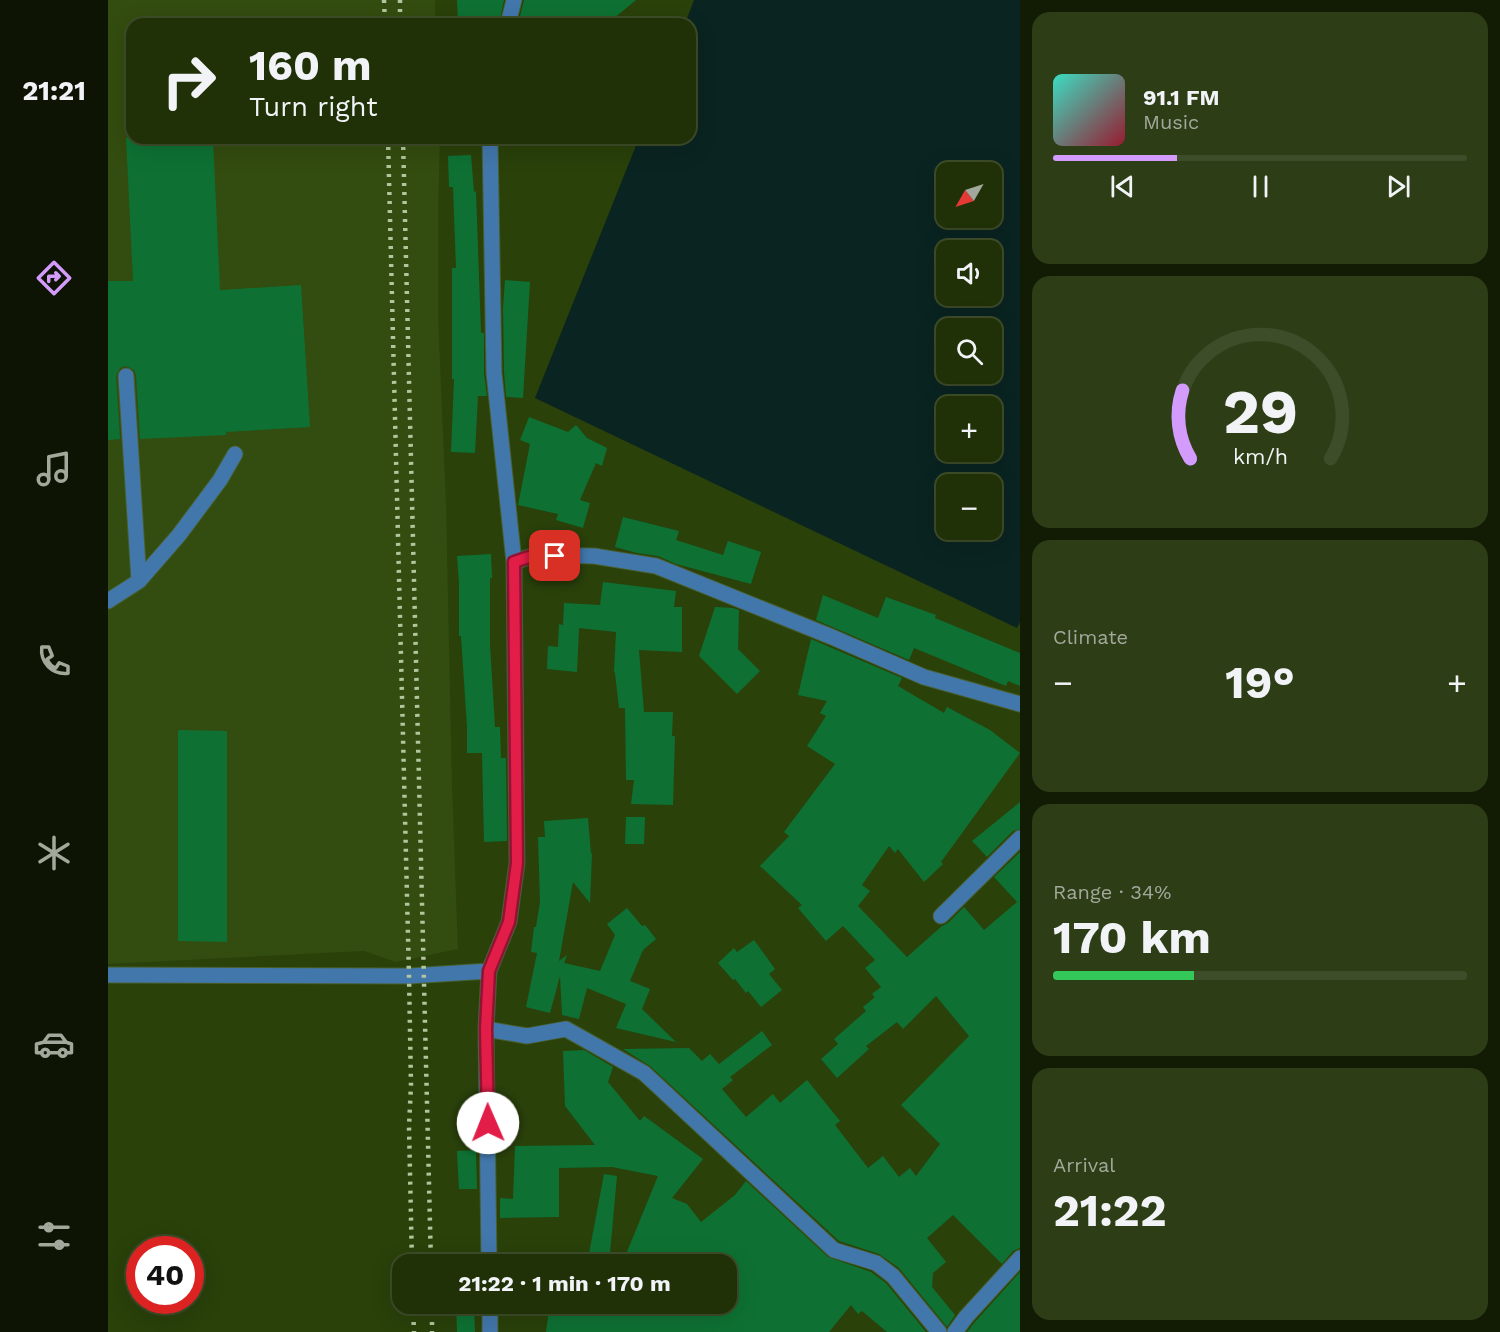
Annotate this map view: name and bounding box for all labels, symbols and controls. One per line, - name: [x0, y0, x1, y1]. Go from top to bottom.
- text: 160 m: [249, 41, 372, 90]
- icon: right: [150, 42, 228, 120]
- text: 21:21: [22, 75, 86, 107]
- text: 91.1 FM: [1143, 85, 1219, 110]
- text: Turn right: [249, 91, 378, 123]
- text: Music: [1143, 110, 1199, 134]
- north arrow: [936, 162, 1002, 228]
- map controls: [936, 162, 1002, 540]
- icon: previous: [1106, 170, 1139, 203]
- icon: pause: [1244, 170, 1277, 203]
- icon: next: [1382, 170, 1415, 203]
- button: sound: [936, 240, 1002, 306]
- icon: directions: [33, 257, 75, 299]
- button: search: [936, 318, 1002, 384]
- text: 29: [1222, 375, 1298, 448]
- button: +: [936, 396, 1002, 462]
- text: km/h: [1232, 444, 1288, 469]
- icon: music: [33, 448, 75, 490]
- button: −: [936, 474, 1002, 540]
- pin: [529, 530, 580, 581]
- icon: arrive: [538, 539, 571, 572]
- text: Climate: [1053, 625, 1128, 649]
- icon: phone: [33, 640, 75, 682]
- text: 19°: [1225, 656, 1295, 709]
- text: −: [1053, 663, 1073, 702]
- text: +: [1447, 663, 1467, 702]
- icon: climate: [33, 832, 75, 874]
- text: Range · 34%: [1053, 880, 1171, 904]
- text: 170 km: [1053, 911, 1211, 964]
- icon: car: [33, 1023, 75, 1065]
- position arrow: [456, 1091, 520, 1155]
- text: Arrival: [1053, 1153, 1115, 1177]
- text: 21:22: [1053, 1184, 1166, 1237]
- icon: filters: [33, 1215, 75, 1257]
- speed limit sign: 40: [126, 1236, 204, 1314]
- text: 21:22 · 1 min · 170 m: [458, 1271, 671, 1296]

